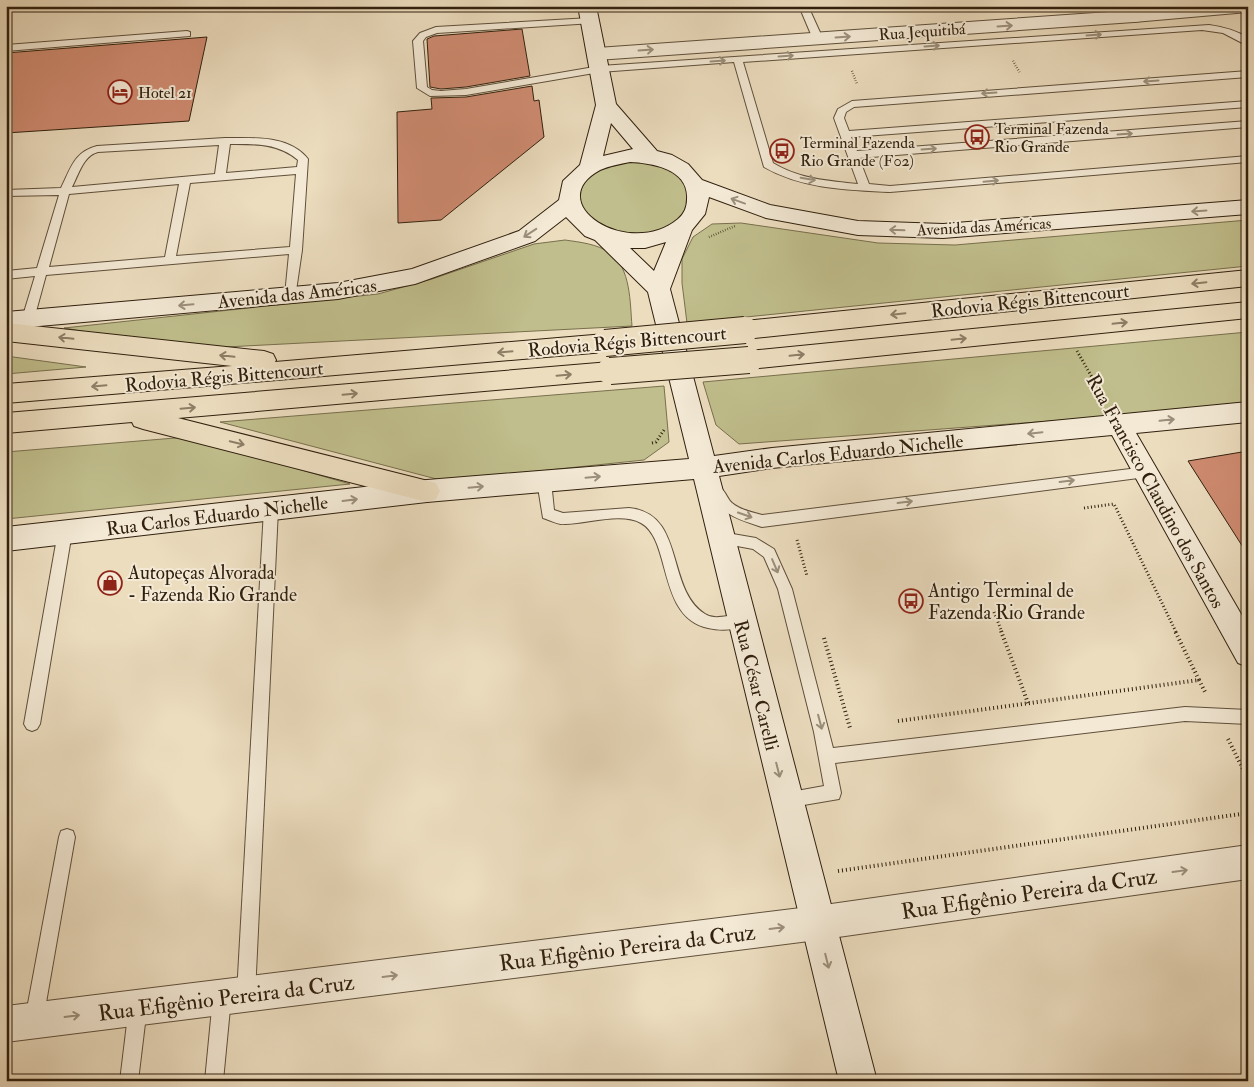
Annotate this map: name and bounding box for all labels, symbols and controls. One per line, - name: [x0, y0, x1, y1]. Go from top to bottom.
- street label: Rua Jequitibá: [878, 19, 967, 46]
- one-way arrow: [996, 21, 1012, 30]
- one-way arrow: [1086, 30, 1102, 39]
- one-way arrow: [834, 32, 850, 41]
- one-way arrow: [924, 42, 940, 51]
- one-way arrow: [637, 46, 653, 55]
- one-way arrow: [778, 52, 794, 61]
- one-way arrow: [710, 56, 726, 66]
- one-way arrow: [1143, 76, 1159, 86]
- hotel icon: Hotel 21: [107, 79, 133, 105]
- place label: Hotel 21: [138, 83, 192, 103]
- one-way arrow: [981, 88, 997, 97]
- place label: Terminal Fazenda Rio Grande: [994, 119, 1109, 157]
- bus stop icon: Terminal Fazenda Rio Grande: [964, 124, 990, 150]
- one-way arrow: [1117, 129, 1133, 138]
- place label: Terminal Fazenda Rio Grande (F02): [800, 133, 915, 171]
- bus stop icon: Terminal Fazenda Rio Grande (F02): [769, 138, 795, 164]
- one-way arrow: [920, 144, 936, 154]
- one-way arrow: [800, 175, 816, 185]
- one-way arrow: [983, 176, 999, 185]
- one-way arrow: [731, 196, 747, 205]
- one-way arrow: [1191, 207, 1207, 216]
- street label: Avenida das Américas: [915, 213, 1052, 241]
- one-way arrow: [890, 225, 906, 234]
- one-way arrow: [524, 228, 538, 238]
- street label: Avenida das Américas: [215, 274, 378, 314]
- one-way arrow: [1192, 278, 1208, 288]
- street label: Rodovia Régis Bittencourt: [930, 279, 1131, 323]
- one-way arrow: [178, 300, 194, 309]
- one-way arrow: [891, 309, 907, 319]
- one-way arrow: [1112, 318, 1128, 327]
- street label: Rodovia Régis Bittencourt: [527, 321, 727, 363]
- one-way arrow: [58, 333, 74, 343]
- one-way arrow: [950, 334, 966, 344]
- one-way arrow: [497, 347, 513, 356]
- one-way arrow: [789, 350, 805, 360]
- one-way arrow: [220, 351, 236, 361]
- street label: Rodovia Régis Bittencourt: [124, 356, 324, 398]
- one-way arrow: [556, 370, 572, 380]
- street label: Rua Francisco Claudino dos Santos: [1081, 370, 1230, 613]
- one-way arrow: [91, 382, 107, 391]
- one-way arrow: [341, 389, 357, 399]
- one-way arrow: [180, 403, 196, 413]
- one-way arrow: [1159, 415, 1175, 425]
- one-way arrow: [1028, 428, 1044, 438]
- street label: Avenida Carlos Eduardo Nichelle: [711, 429, 965, 479]
- one-way arrow: [229, 439, 245, 448]
- one-way arrow: [585, 472, 601, 482]
- one-way arrow: [1058, 476, 1074, 486]
- one-way arrow: [467, 482, 483, 491]
- street label: Rua Carlos Eduardo Nichelle: [105, 490, 329, 542]
- one-way arrow: [342, 495, 358, 505]
- one-way arrow: [897, 496, 913, 506]
- one-way arrow: [737, 511, 752, 520]
- one-way arrow: [771, 559, 780, 574]
- place label: Autopeças Alvorada - Fazenda Rio Grande: [127, 561, 297, 607]
- shop icon: Autopeças Alvorada - Fazenda Rio Grande: [97, 570, 123, 596]
- place label: Antigo Terminal de Fazenda Rio Grande: [927, 579, 1085, 625]
- bus stop icon: Antigo Terminal de Fazenda Rio Grande: [898, 588, 924, 614]
- street label: Rua César Carelli: [728, 617, 784, 753]
- one-way arrow: [816, 714, 825, 730]
- one-way arrow: [774, 761, 784, 777]
- street label: Rua Efigênio Pereira da Cruz: [899, 862, 1159, 926]
- one-way arrow: [1172, 866, 1188, 876]
- street label: Rua Efigênio Pereira da Cruz: [497, 918, 757, 978]
- one-way arrow: [768, 923, 784, 933]
- one-way arrow: [823, 953, 832, 969]
- street label: Rua Efigênio Pereira da Cruz: [96, 968, 356, 1028]
- one-way arrow: [381, 971, 397, 981]
- one-way arrow: [64, 1011, 80, 1021]

